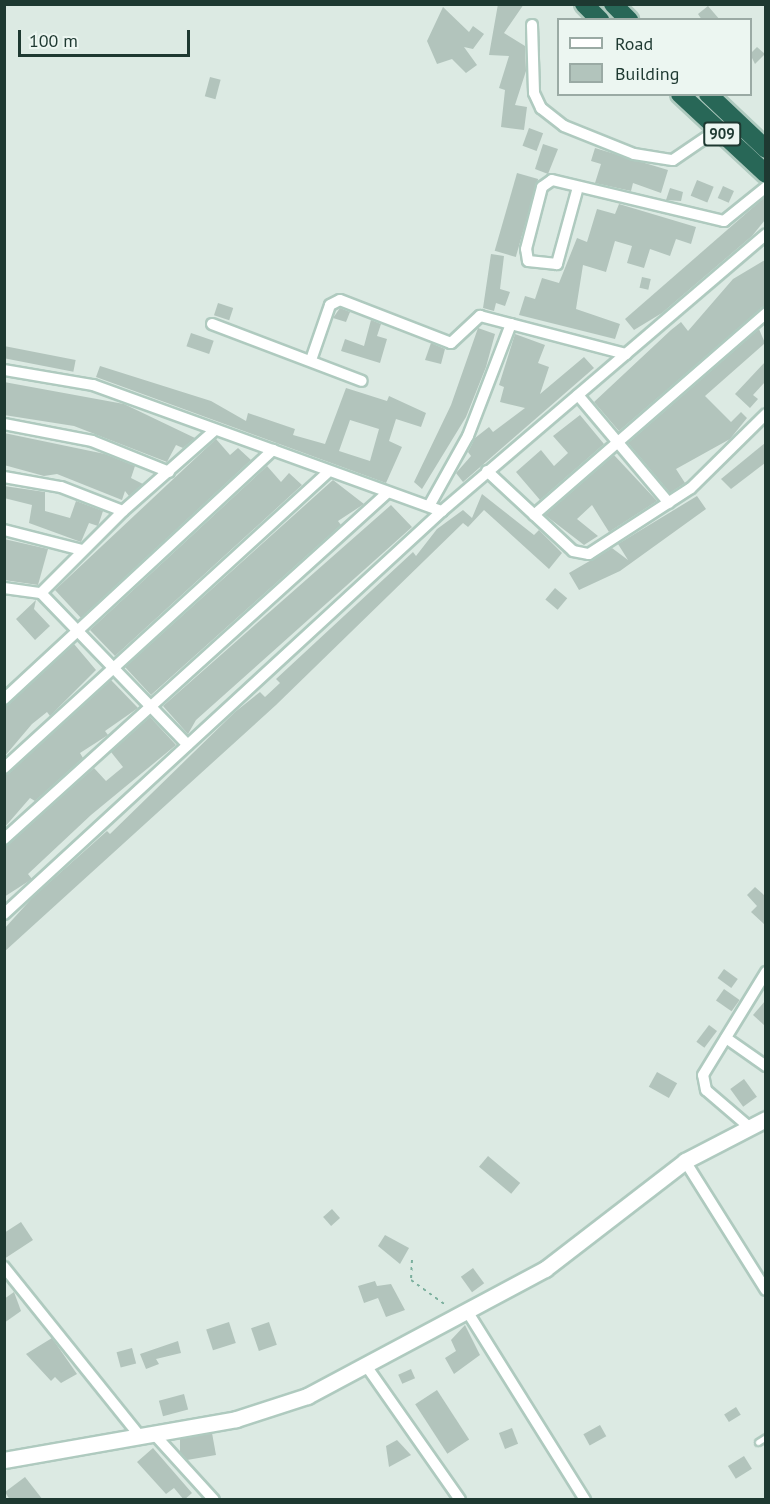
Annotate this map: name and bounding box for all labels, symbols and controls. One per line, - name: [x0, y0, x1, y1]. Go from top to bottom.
- scale bar: [21, 18, 194, 56]
- legend: [557, 18, 752, 96]
- text: 100 m: [29, 29, 78, 52]
- text: Road: [615, 32, 653, 55]
- text: Building: [615, 62, 679, 85]
- road number: 909: [702, 122, 742, 146]

